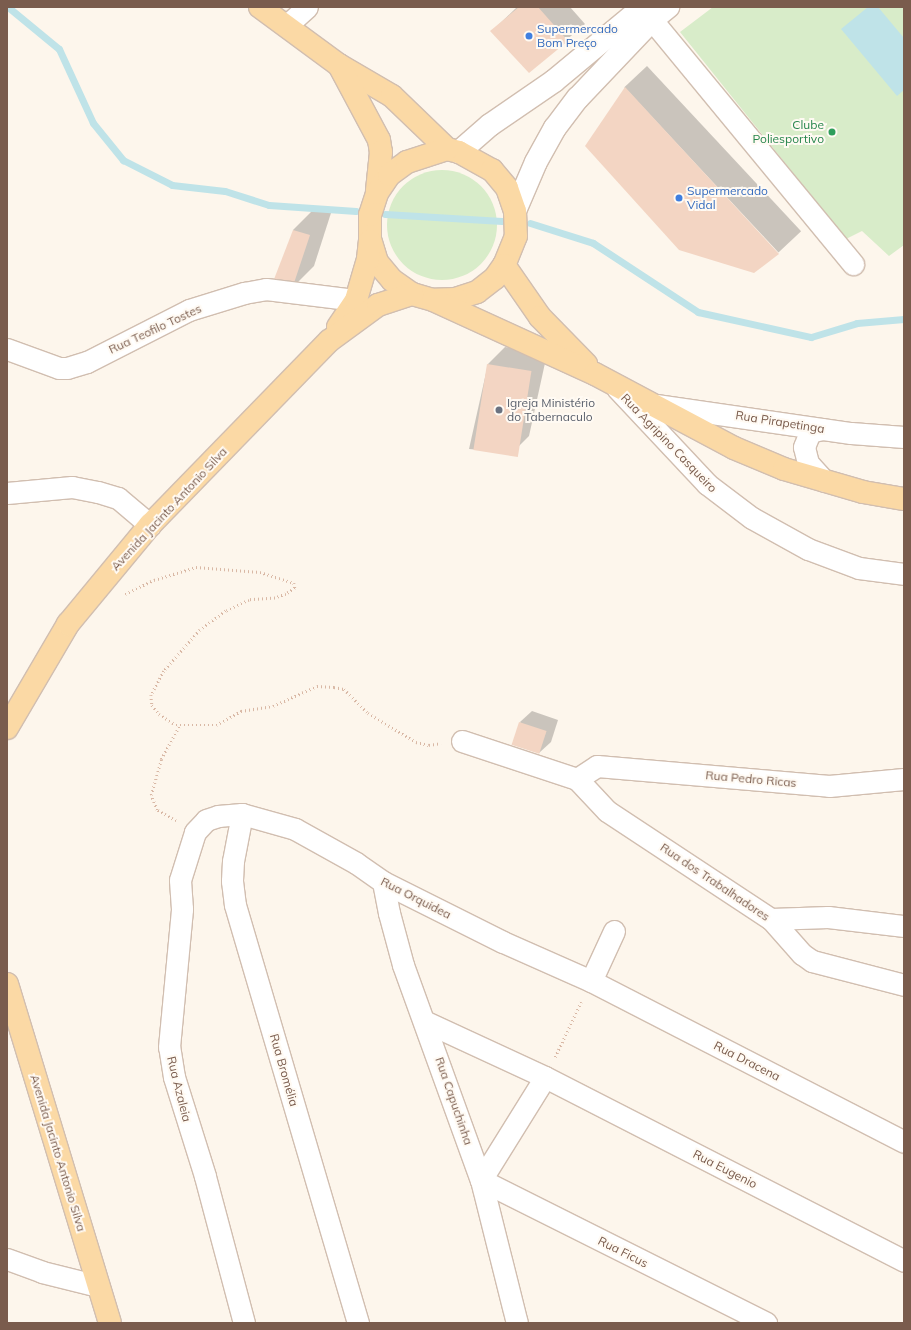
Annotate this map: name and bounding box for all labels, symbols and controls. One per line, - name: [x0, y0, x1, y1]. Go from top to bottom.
- place label: Supermercado Bom Preço: [537, 22, 618, 50]
- marker: Supermercado Bom Preço: [524, 31, 534, 41]
- place label: Clube Poliesportivo: [752, 118, 824, 146]
- marker: Clube Poliesportivo: [827, 127, 837, 137]
- place label: Supermercado Vidal: [687, 184, 768, 212]
- marker: Supermercado Vidal: [674, 193, 684, 203]
- street label: Rua Teofilo Tostes: [106, 301, 204, 357]
- street label: Rua Agripino Casqueiro: [618, 391, 720, 495]
- place label: Igreja Ministério do Tabernaculo: [507, 396, 595, 424]
- marker: Igreja Ministério do Tabernaculo: [494, 405, 504, 415]
- street label: Rua Pirapetinga: [734, 408, 826, 436]
- street label: Avenida Jacinto Antonio Silva: [108, 444, 230, 574]
- street label: Rua Pedro Ricas: [705, 768, 797, 790]
- street label: Rua dos Trabalhadores: [658, 840, 772, 924]
- street label: Rua Orquidea: [378, 874, 454, 922]
- street label: Rua Bromélia: [267, 1032, 301, 1108]
- street label: Rua Dracena: [711, 1038, 783, 1084]
- street label: Rua Azaleia: [164, 1055, 194, 1123]
- street label: Rua Capuchinha: [432, 1055, 476, 1147]
- street label: Avenida Jacinto Antonio Silva: [27, 1073, 89, 1233]
- street label: Rua Eugenio: [691, 1147, 759, 1191]
- street label: Rua Ficus: [596, 1233, 650, 1271]

